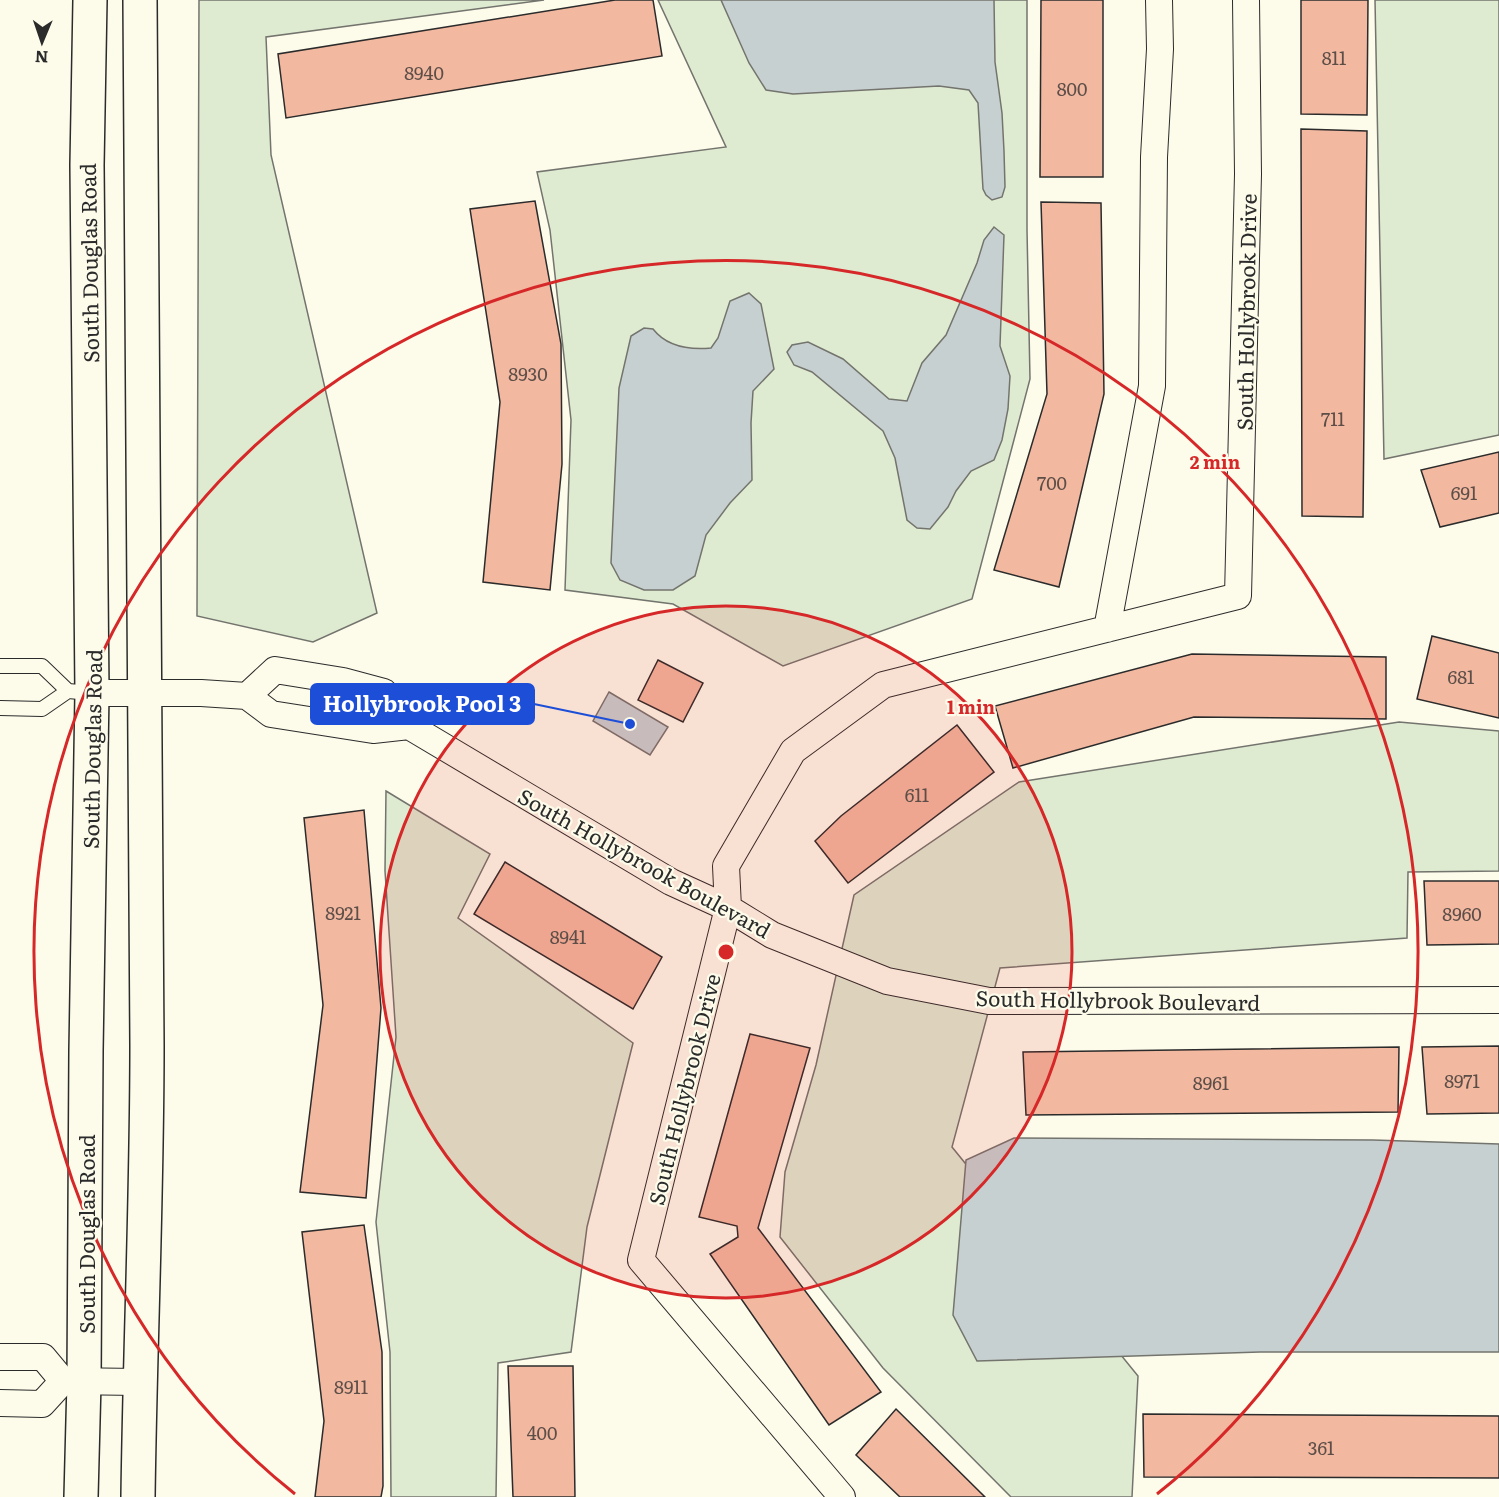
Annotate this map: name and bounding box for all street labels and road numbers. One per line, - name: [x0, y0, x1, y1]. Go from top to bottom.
- street label: South Douglas Road: [71, 163, 105, 363]
- street label: South Hollybrook Drive: [1227, 193, 1263, 431]
- street label: South Douglas Road: [74, 649, 108, 849]
- street label: South Hollybrook Boulevard: [513, 779, 777, 945]
- street label: South Hollybrook Drive: [639, 970, 727, 1208]
- street label: South Hollybrook Boulevard: [975, 981, 1261, 1017]
- street label: South Douglas Road: [70, 1134, 101, 1334]

